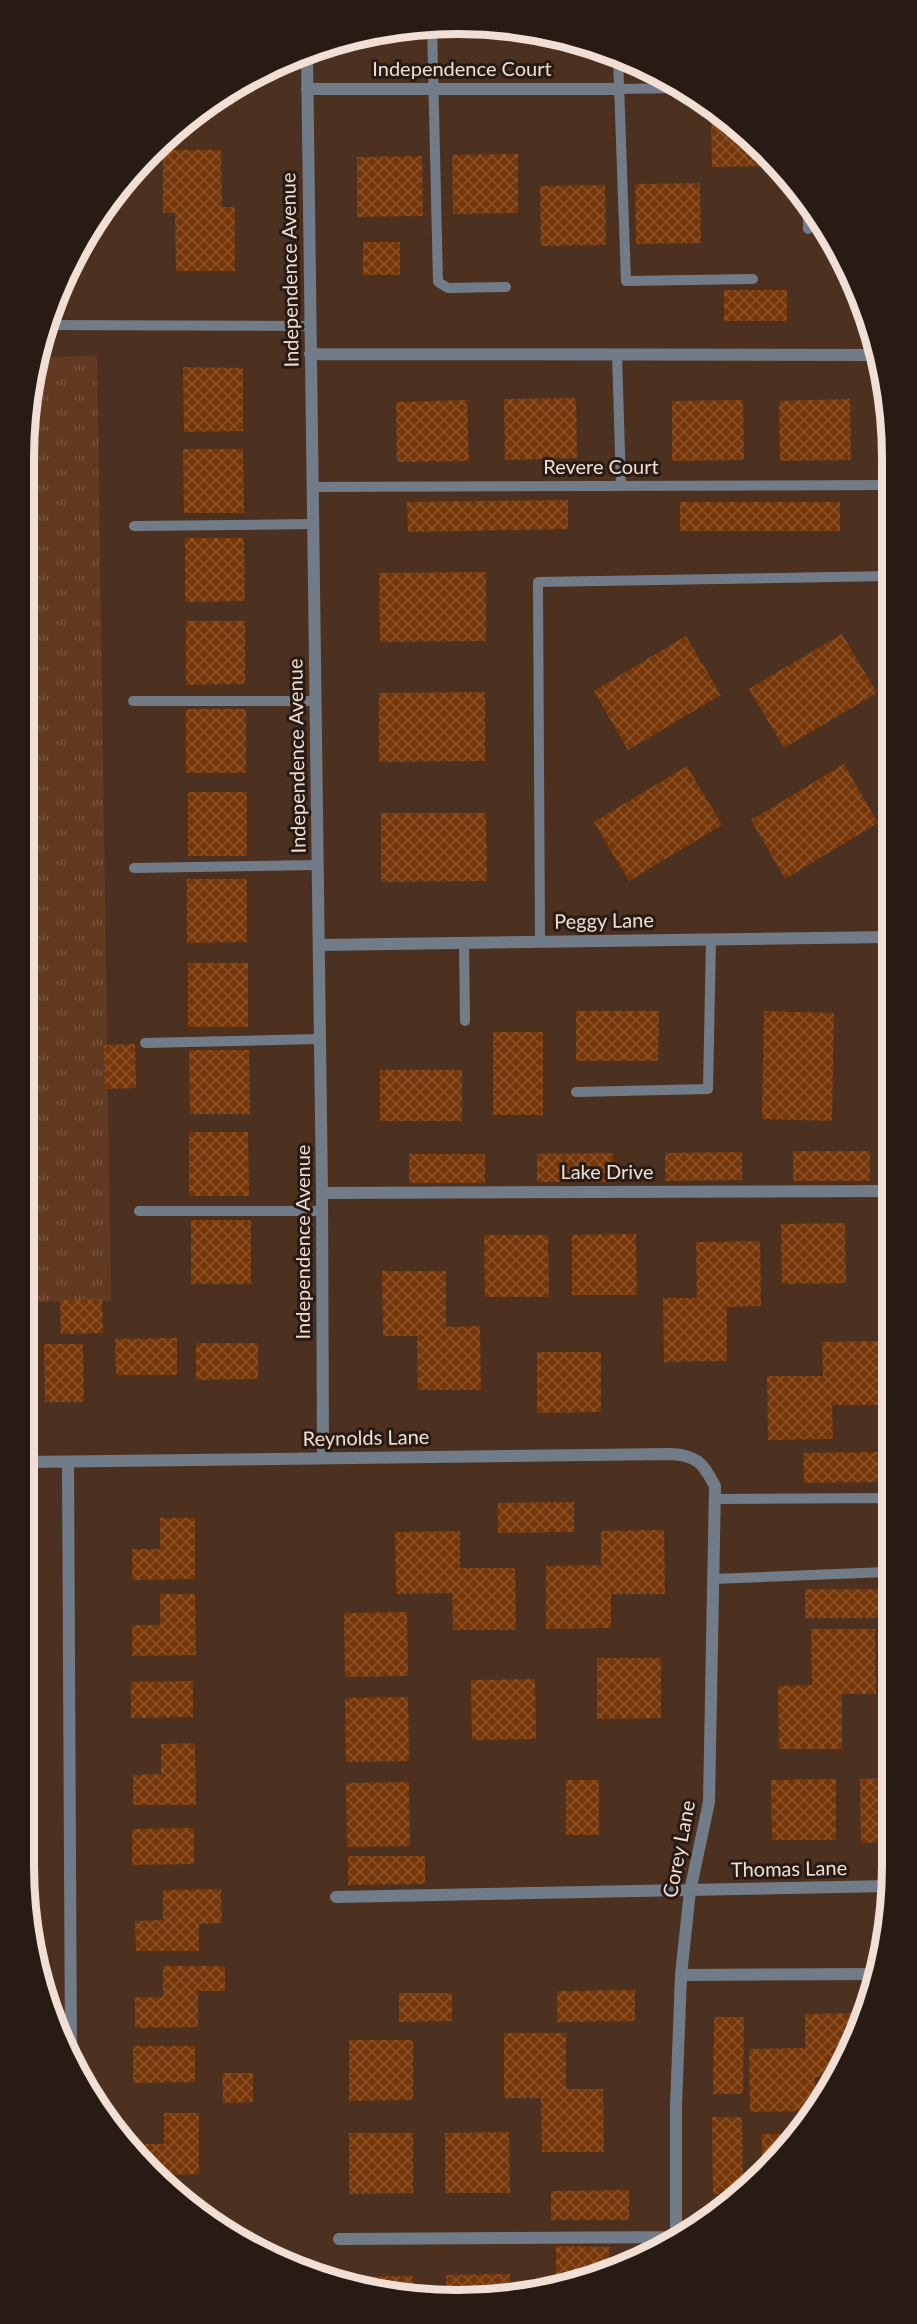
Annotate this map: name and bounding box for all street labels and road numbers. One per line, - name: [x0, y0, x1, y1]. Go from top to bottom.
- street label: Independence Court: [372, 56, 552, 80]
- street label: Independence Avenue: [275, 172, 303, 368]
- street label: Revere Court: [543, 454, 659, 478]
- street label: Independence Avenue: [282, 658, 310, 854]
- street label: Peggy Lane: [554, 907, 654, 933]
- street label: Independence Avenue: [290, 1145, 314, 1339]
- street label: Lake Drive: [560, 1159, 654, 1183]
- street label: Reynolds Lane: [302, 1424, 429, 1450]
- street label: Corey Lane: [657, 1798, 699, 1899]
- street label: Thomas Lane: [731, 1855, 847, 1881]

